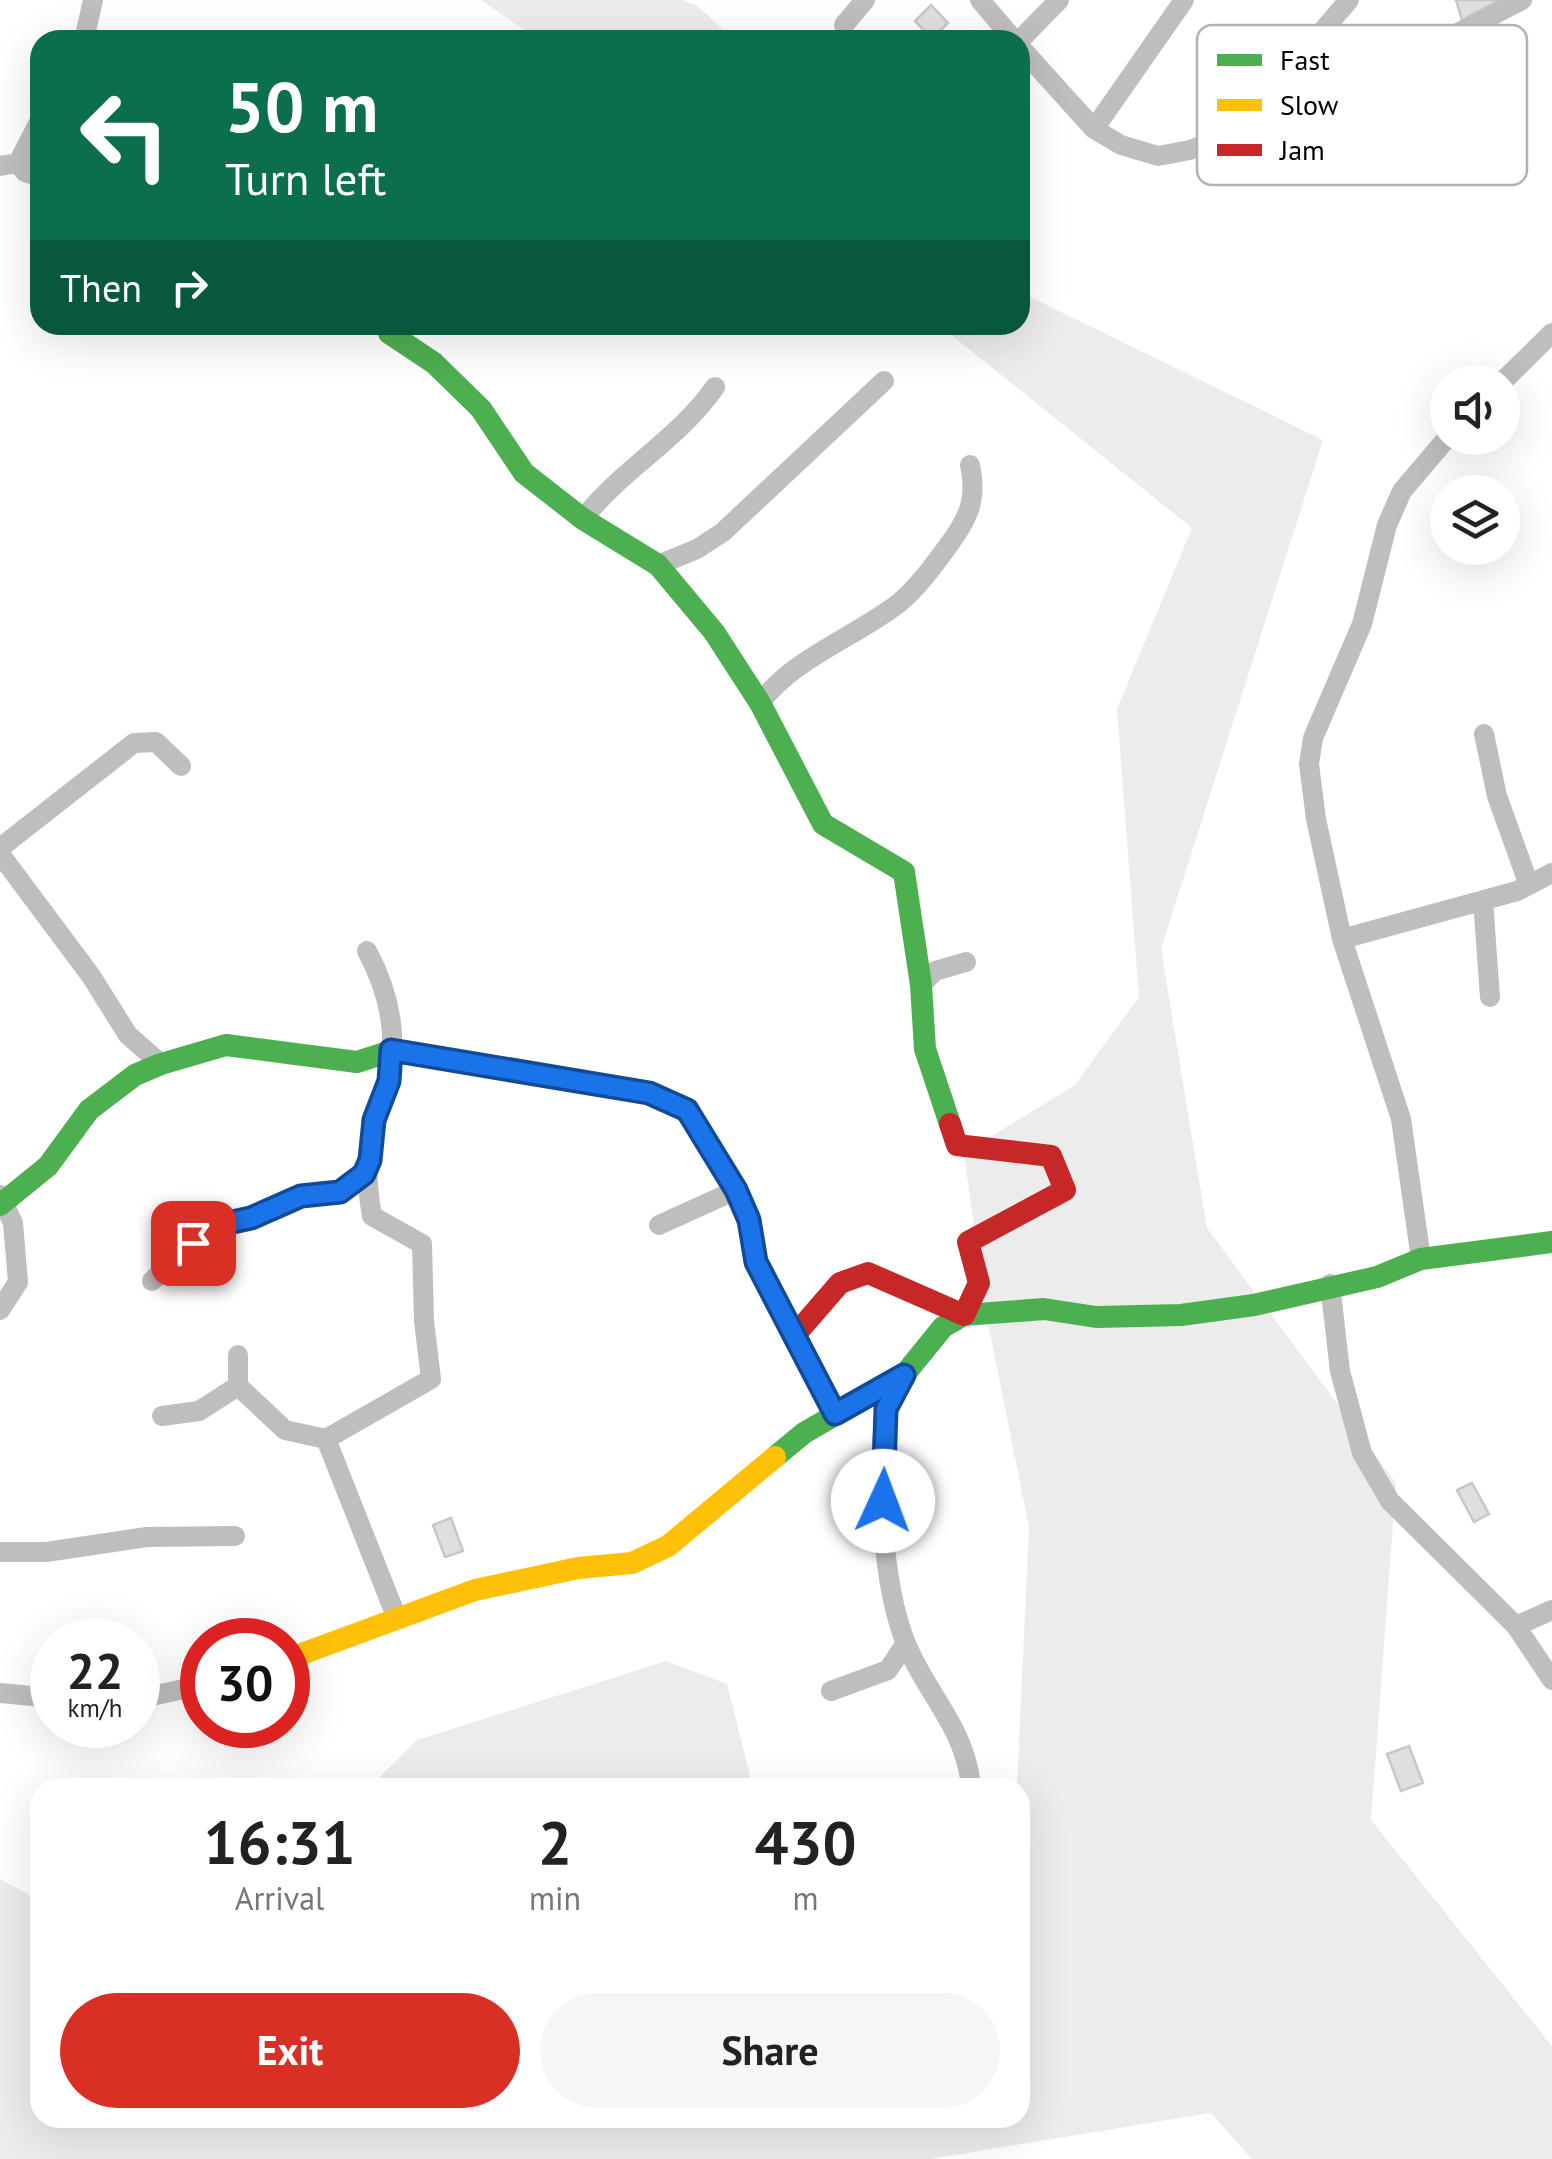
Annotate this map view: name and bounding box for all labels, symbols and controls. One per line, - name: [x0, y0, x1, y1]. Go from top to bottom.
- legend: [1197, 25, 1527, 185]
- text: Fast: [1280, 41, 1330, 78]
- text: 50 m: [225, 61, 378, 151]
- icon: left: [60, 70, 190, 200]
- text: Slow: [1280, 86, 1339, 123]
- text: Jam: [1279, 131, 1325, 168]
- text: Turn left: [225, 149, 386, 207]
- icon: right: [162, 260, 217, 315]
- text: Then: [60, 263, 142, 312]
- map controls: [1430, 365, 1520, 565]
- button: sound: [1430, 365, 1520, 455]
- button: layers: [1430, 475, 1520, 565]
- pin: [151, 1201, 236, 1286]
- icon: arrive: [166, 1216, 221, 1271]
- position arrow: [831, 1449, 935, 1553]
- speed limit sign: 30: [180, 1618, 310, 1748]
- text: 22: [67, 1638, 123, 1703]
- text: km/h: [68, 1692, 122, 1724]
- text: 16:31: [203, 1803, 356, 1881]
- text: 2: [538, 1803, 572, 1881]
- text: 430: [755, 1803, 857, 1881]
- text: Arrival: [235, 1877, 324, 1919]
- text: min: [529, 1877, 581, 1919]
- text: m: [793, 1877, 819, 1919]
- button: Exit: [60, 1993, 520, 2108]
- button: Share: [540, 1993, 1000, 2108]

